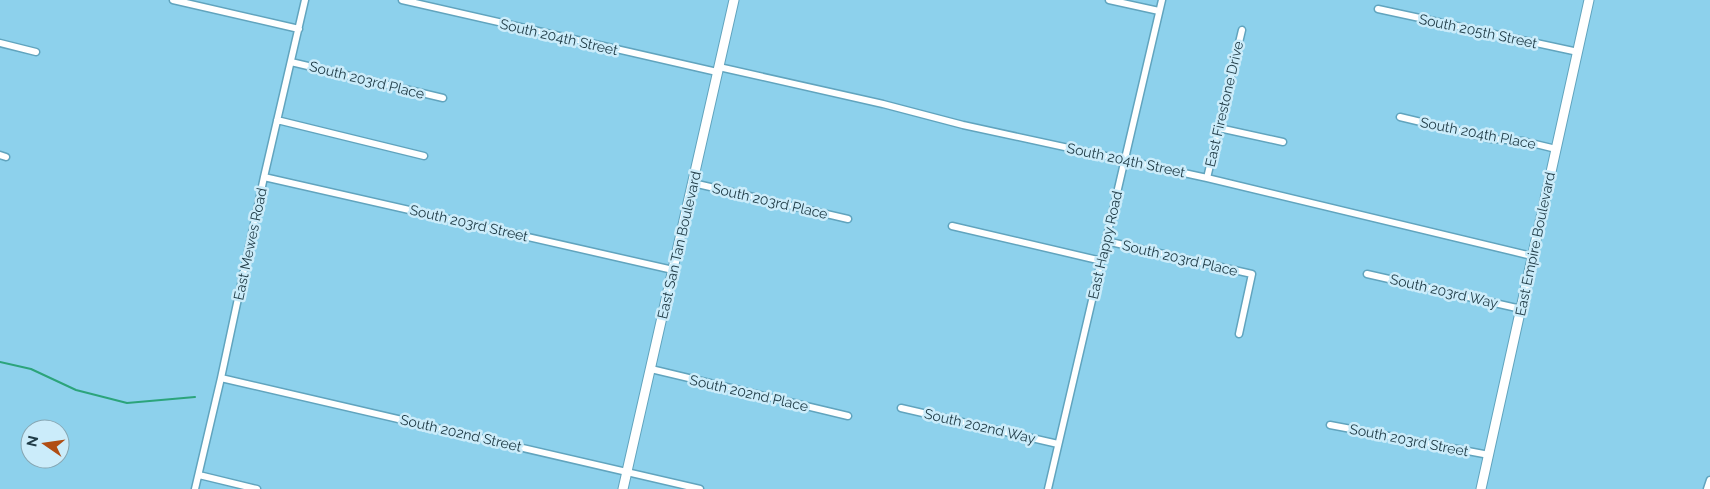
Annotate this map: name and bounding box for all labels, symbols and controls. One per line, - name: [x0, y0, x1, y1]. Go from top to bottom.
- street label: South 205th Street: [1418, 11, 1539, 51]
- street label: South 204th Street: [499, 16, 620, 58]
- street label: East Firestone Drive: [1202, 40, 1246, 168]
- street label: South 203rd Place: [308, 58, 426, 102]
- street label: South 204th Place: [1419, 114, 1537, 152]
- street label: South 204th Street: [1065, 140, 1187, 180]
- street label: East San Tan Boulevard: [654, 170, 704, 320]
- street label: East Empire Boulevard: [1512, 171, 1558, 317]
- street label: South 203rd Place: [711, 180, 829, 222]
- street label: East Mewes Road: [230, 186, 270, 302]
- street label: East Happy Road: [1085, 189, 1125, 301]
- street label: South 203rd Street: [408, 202, 530, 244]
- street label: South 203rd Place: [1121, 237, 1239, 279]
- street label: South 203rd Way: [1388, 271, 1500, 311]
- street label: South 202nd Place: [688, 372, 810, 414]
- street label: South 202nd Way: [923, 405, 1038, 447]
- street label: South 202nd Street: [399, 411, 523, 455]
- north arrow: [20, 419, 70, 469]
- street label: South 203rd Street: [1348, 421, 1470, 459]
- text: N: [23, 434, 41, 448]

